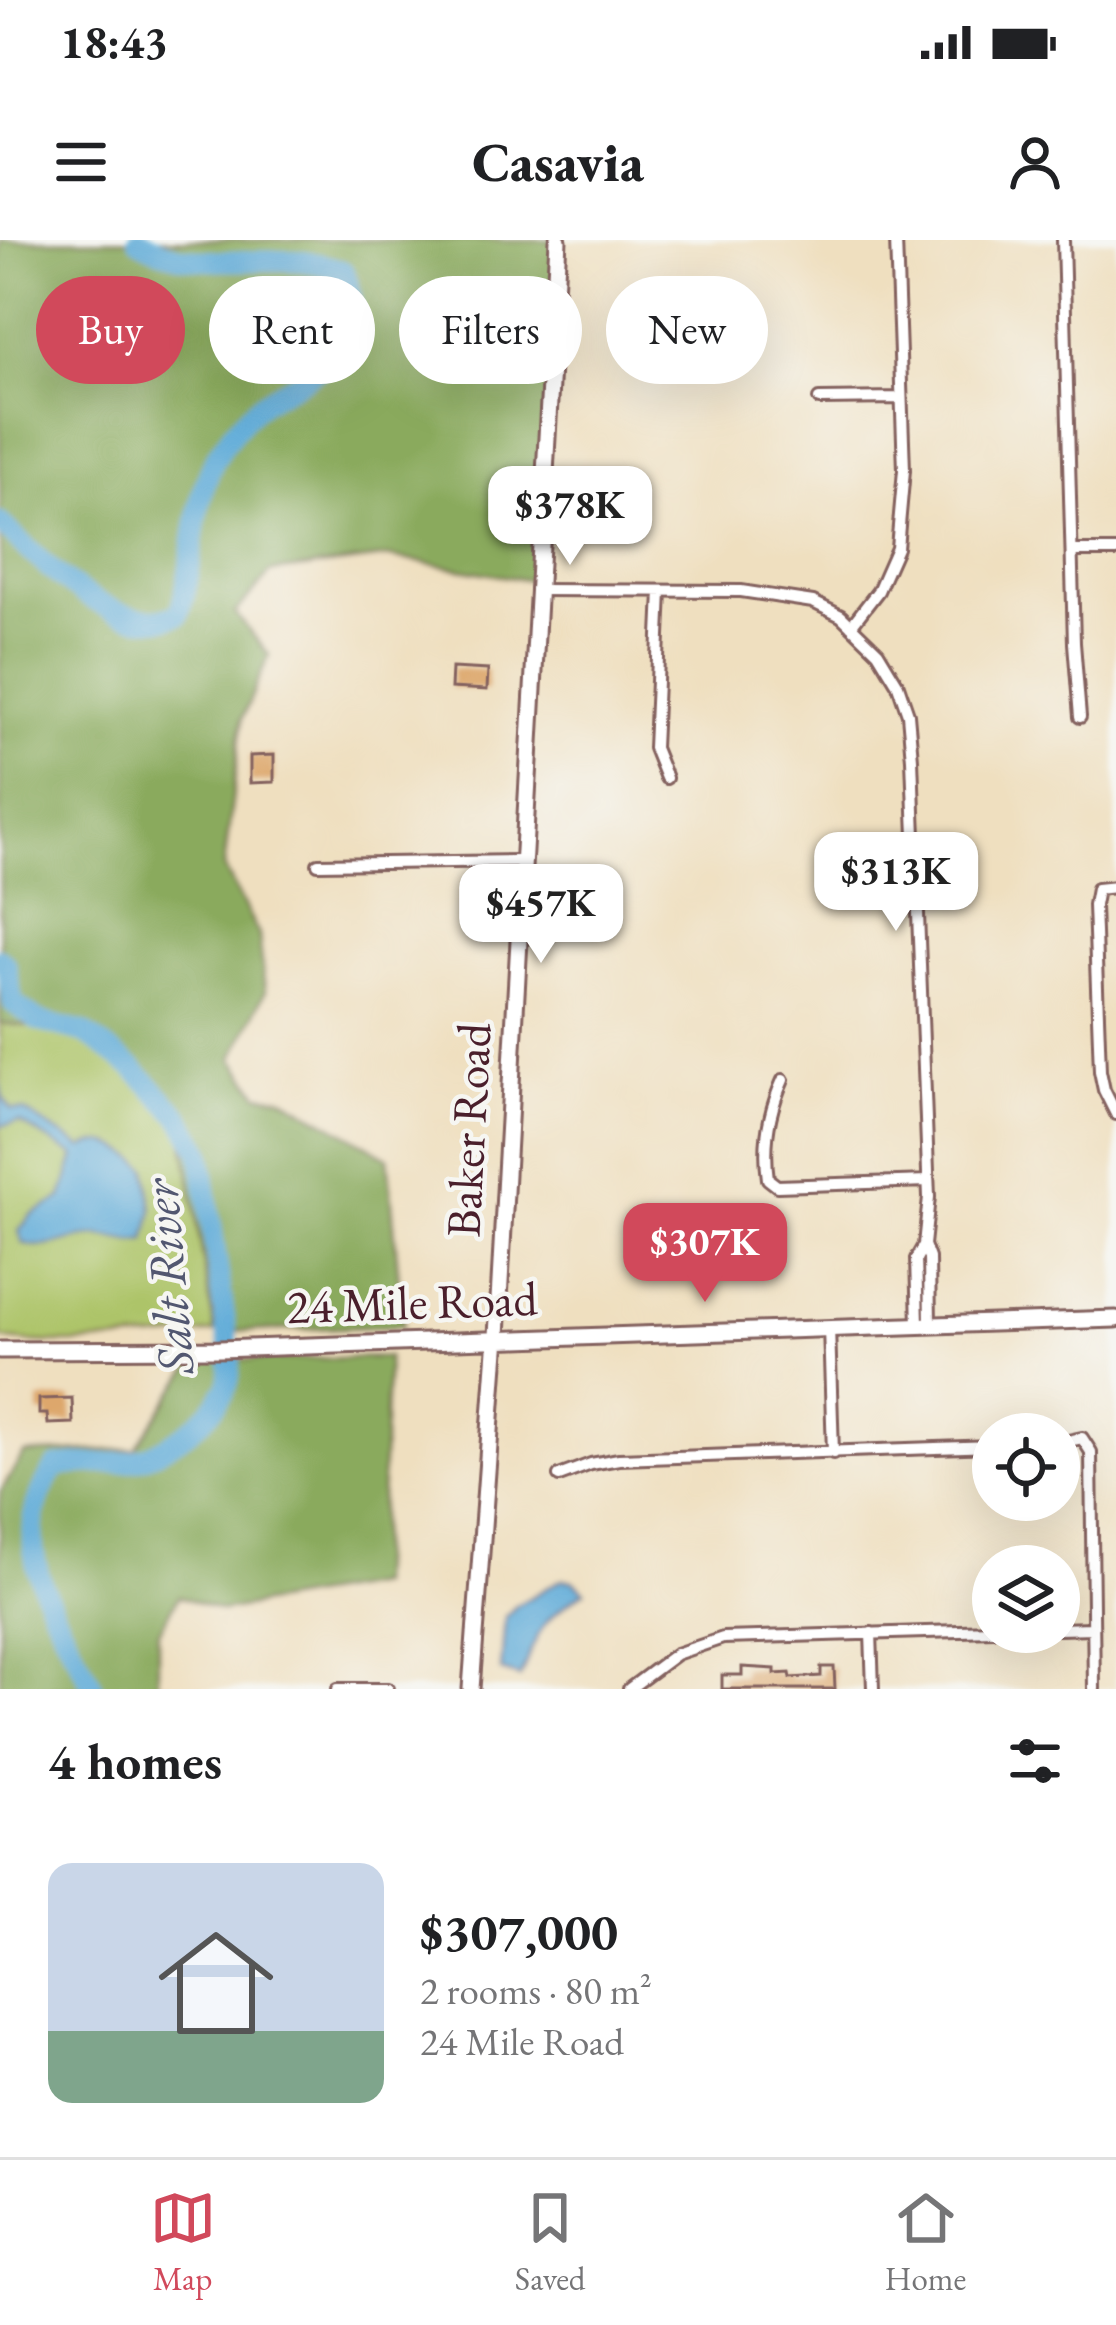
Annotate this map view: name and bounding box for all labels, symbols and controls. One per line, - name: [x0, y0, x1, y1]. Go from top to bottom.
- text: 18:43: [60, 13, 168, 71]
- text: Casavia: [472, 127, 644, 197]
- icon: menu: [48, 129, 114, 195]
- icon: person: [1002, 129, 1068, 195]
- chip: Buy: [36, 276, 185, 384]
- chip: Rent: [209, 276, 375, 384]
- chip: Filters: [399, 276, 582, 384]
- chip: New: [606, 276, 768, 384]
- pin: $378K: [486, 466, 654, 568]
- text: $378K: [515, 479, 625, 530]
- pin: $313K: [812, 832, 980, 934]
- text: $313K: [841, 845, 951, 896]
- pin: $457K: [457, 864, 625, 966]
- text: $457K: [486, 877, 596, 928]
- street label: Baker Road: [431, 1020, 505, 1239]
- water label: Salt River: [125, 1174, 208, 1378]
- pin: $307K: [621, 1203, 789, 1305]
- text: $307K: [650, 1216, 760, 1267]
- street label: 24 Mile Road: [285, 1267, 539, 1337]
- map controls: [972, 1413, 1080, 1653]
- button: locate: [972, 1413, 1080, 1521]
- button: layers: [972, 1545, 1080, 1653]
- text: 4 homes: [48, 1728, 222, 1794]
- icon: filters: [1002, 1728, 1068, 1794]
- text: $307,000: [420, 1899, 618, 1965]
- icon: home: [144, 1911, 288, 2055]
- text: 2 rooms · 80 m²: [420, 1965, 652, 2016]
- text: 24 Mile Road: [420, 2016, 624, 2067]
- tab: Map: [150, 2185, 216, 2300]
- tab: Saved: [515, 2185, 586, 2300]
- tab: Home: [885, 2185, 966, 2300]

